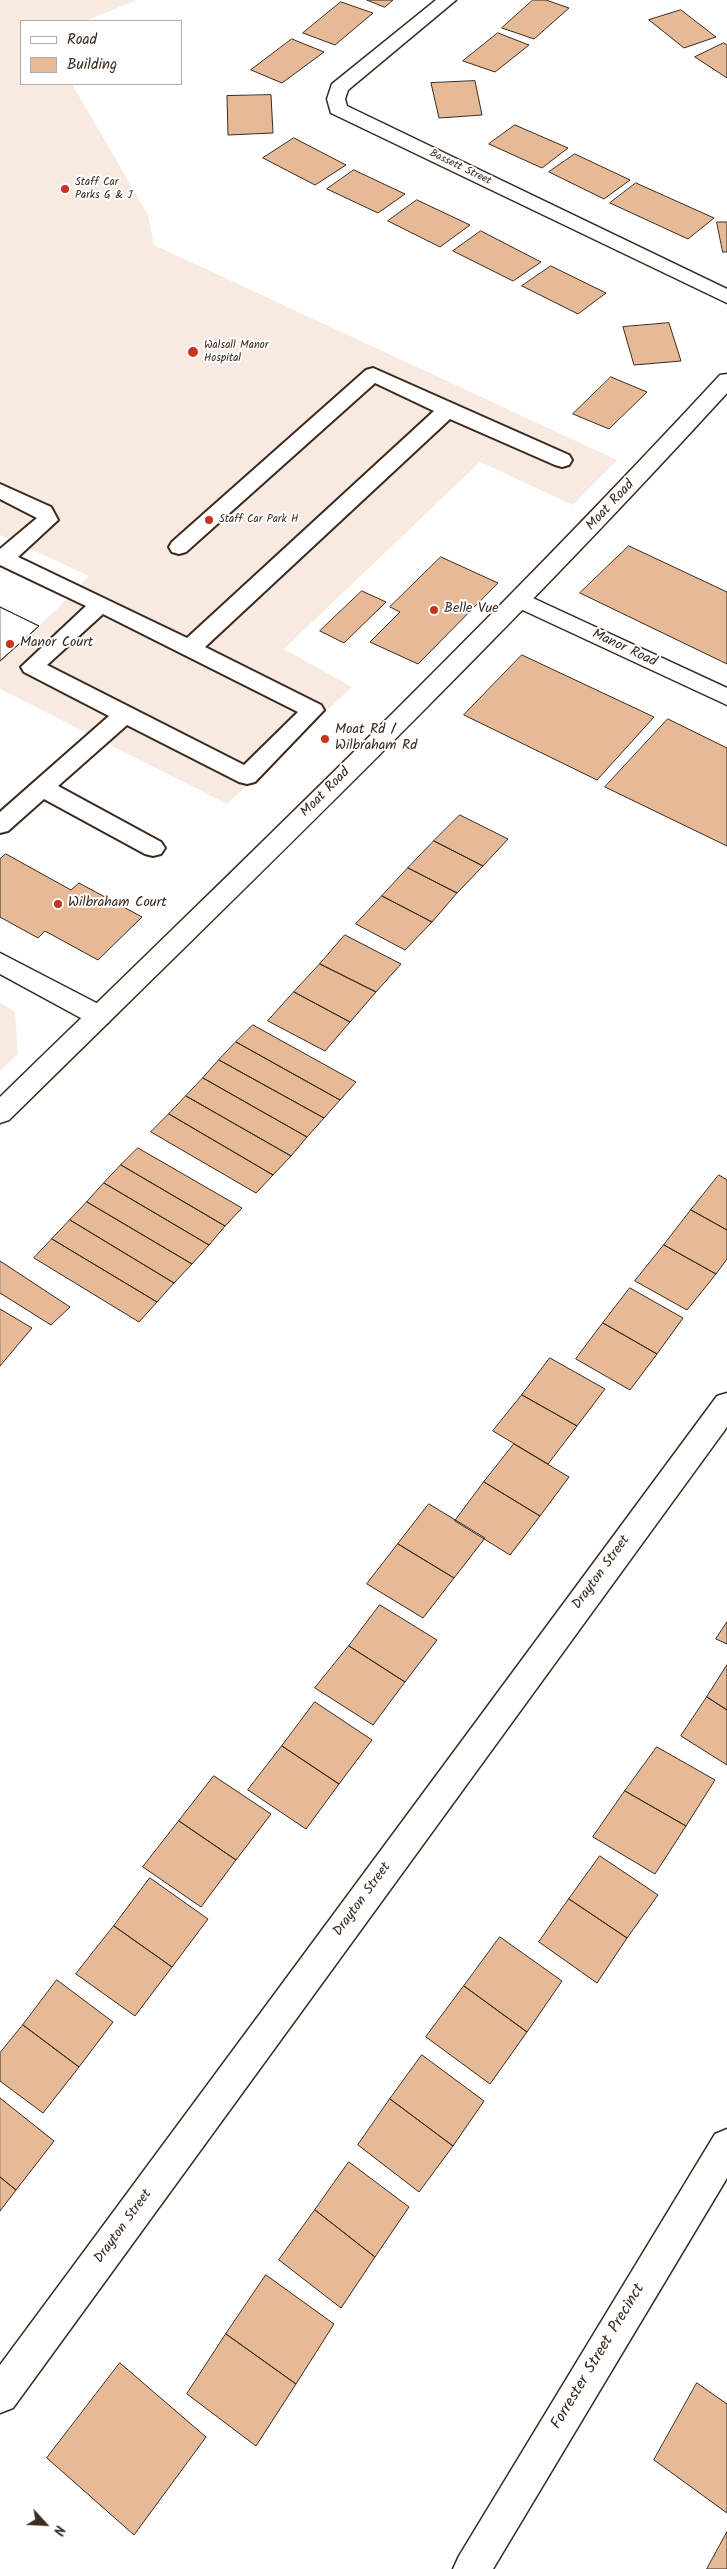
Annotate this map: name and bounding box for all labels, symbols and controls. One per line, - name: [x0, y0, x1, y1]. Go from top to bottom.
- legend: [20, 20, 182, 85]
- text: Road: [67, 28, 97, 52]
- text: Building: [67, 53, 117, 77]
- street label: Bassett Street: [427, 147, 493, 189]
- place label: Staff Car Parks G & J: [75, 176, 132, 202]
- marker: Staff Car Parks G & J: [59, 183, 71, 195]
- place label: Walsall Manor Hospital: [204, 339, 268, 365]
- marker: Walsall Manor Hospital: [186, 345, 200, 359]
- street label: Moat Road: [583, 477, 639, 535]
- place label: Staff Car Park H: [219, 513, 298, 527]
- marker: Staff Car Park H: [203, 514, 215, 526]
- place label: Belle Vue: [444, 602, 498, 618]
- marker: Belle Vue: [428, 604, 440, 616]
- street label: Manor Road: [589, 627, 659, 671]
- place label: Manor Court: [20, 636, 93, 652]
- marker: Manor Court: [4, 638, 16, 650]
- place label: Moat Rd / Wilbraham Rd: [335, 723, 417, 756]
- marker: Moat Rd / Wilbraham Rd: [319, 733, 331, 745]
- street label: Moat Road: [298, 765, 354, 821]
- place label: Wilbraham Court: [68, 896, 167, 912]
- marker: Wilbraham Court: [52, 898, 64, 910]
- street label: Drayton Street: [570, 1533, 634, 1613]
- street label: Drayton Street: [331, 1860, 395, 1940]
- street label: Drayton Street: [92, 2187, 156, 2267]
- street label: Forrester Street Precinct: [548, 2281, 650, 2433]
- north arrow: [20, 2499, 70, 2549]
- text: N: [47, 2522, 70, 2539]

